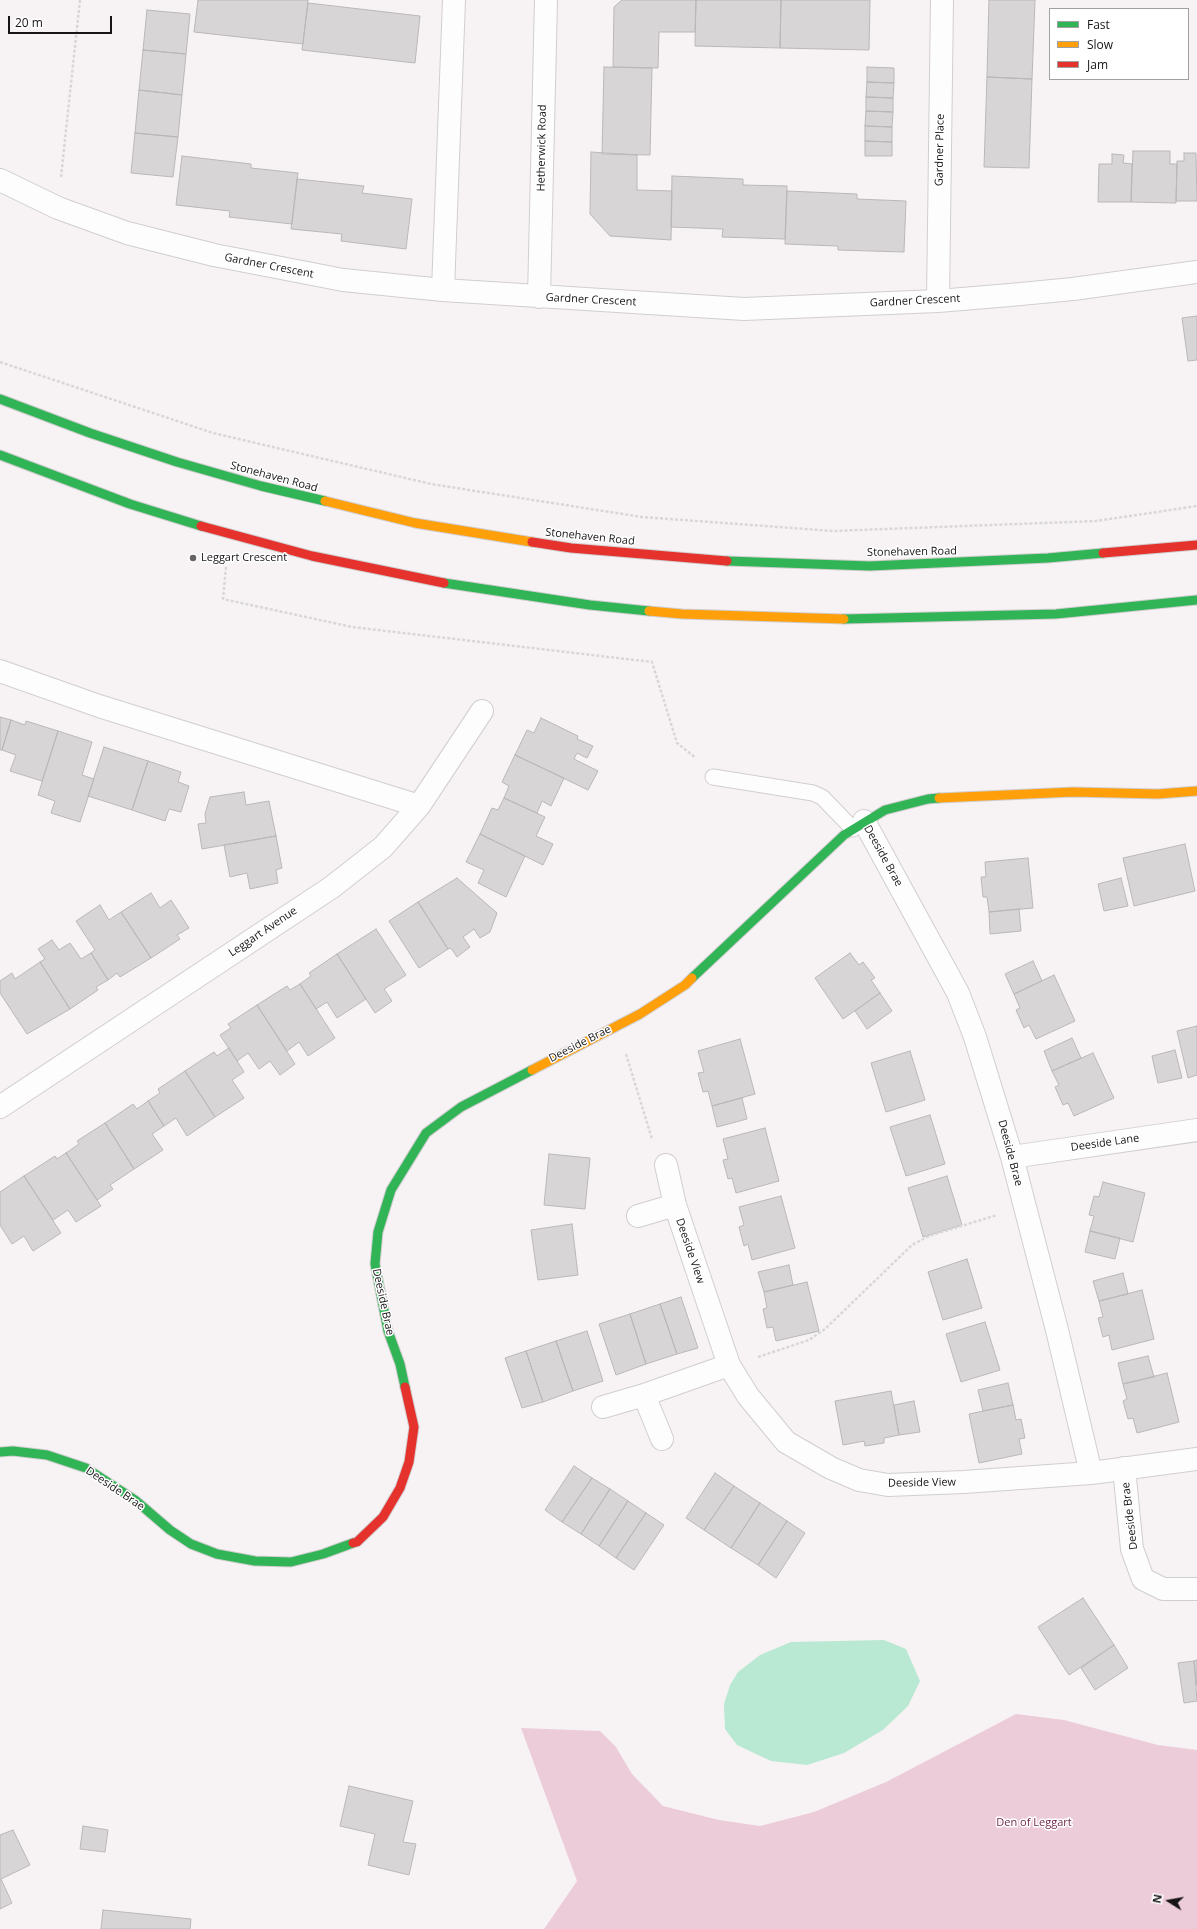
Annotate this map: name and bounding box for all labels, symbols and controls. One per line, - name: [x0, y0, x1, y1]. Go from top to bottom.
- scale bar: [10, 8, 114, 34]
- legend: [1049, 8, 1189, 80]
- text: 20 m: [15, 14, 43, 31]
- text: Fast: [1087, 16, 1110, 33]
- text: Slow: [1087, 36, 1113, 53]
- text: Jam: [1087, 56, 1108, 73]
- street label: Hetherwick Road: [535, 104, 549, 192]
- street label: Gardner Place: [933, 114, 947, 186]
- street label: Gardner Crescent: [223, 251, 315, 281]
- street label: Gardner Crescent: [545, 291, 637, 309]
- street label: Gardner Crescent: [869, 292, 961, 310]
- street label: Stonehaven Road: [229, 459, 319, 495]
- street label: Stonehaven Road: [545, 526, 635, 548]
- street label: Stonehaven Road: [867, 545, 957, 559]
- place label: Leggart Crescent: [201, 551, 287, 565]
- marker: Leggart Crescent: [188, 553, 198, 563]
- street label: Deeside Brae: [861, 823, 905, 889]
- street label: Leggart Avenue: [226, 904, 300, 960]
- street label: Deeside Brae: [547, 1023, 613, 1065]
- street label: Deeside Brae: [995, 1118, 1025, 1188]
- street label: Deeside Lane: [1070, 1132, 1140, 1154]
- street label: Deeside View: [673, 1217, 707, 1285]
- street label: Deeside Brae: [369, 1267, 397, 1337]
- street label: Deeside Brae: [83, 1465, 147, 1513]
- street label: Deeside View: [888, 1476, 956, 1490]
- street label: Deeside Brae: [1119, 1481, 1141, 1551]
- park label: Den of Leggart: [996, 1816, 1072, 1830]
- north arrow: [1149, 1881, 1189, 1921]
- text: N: [1149, 1893, 1165, 1904]

